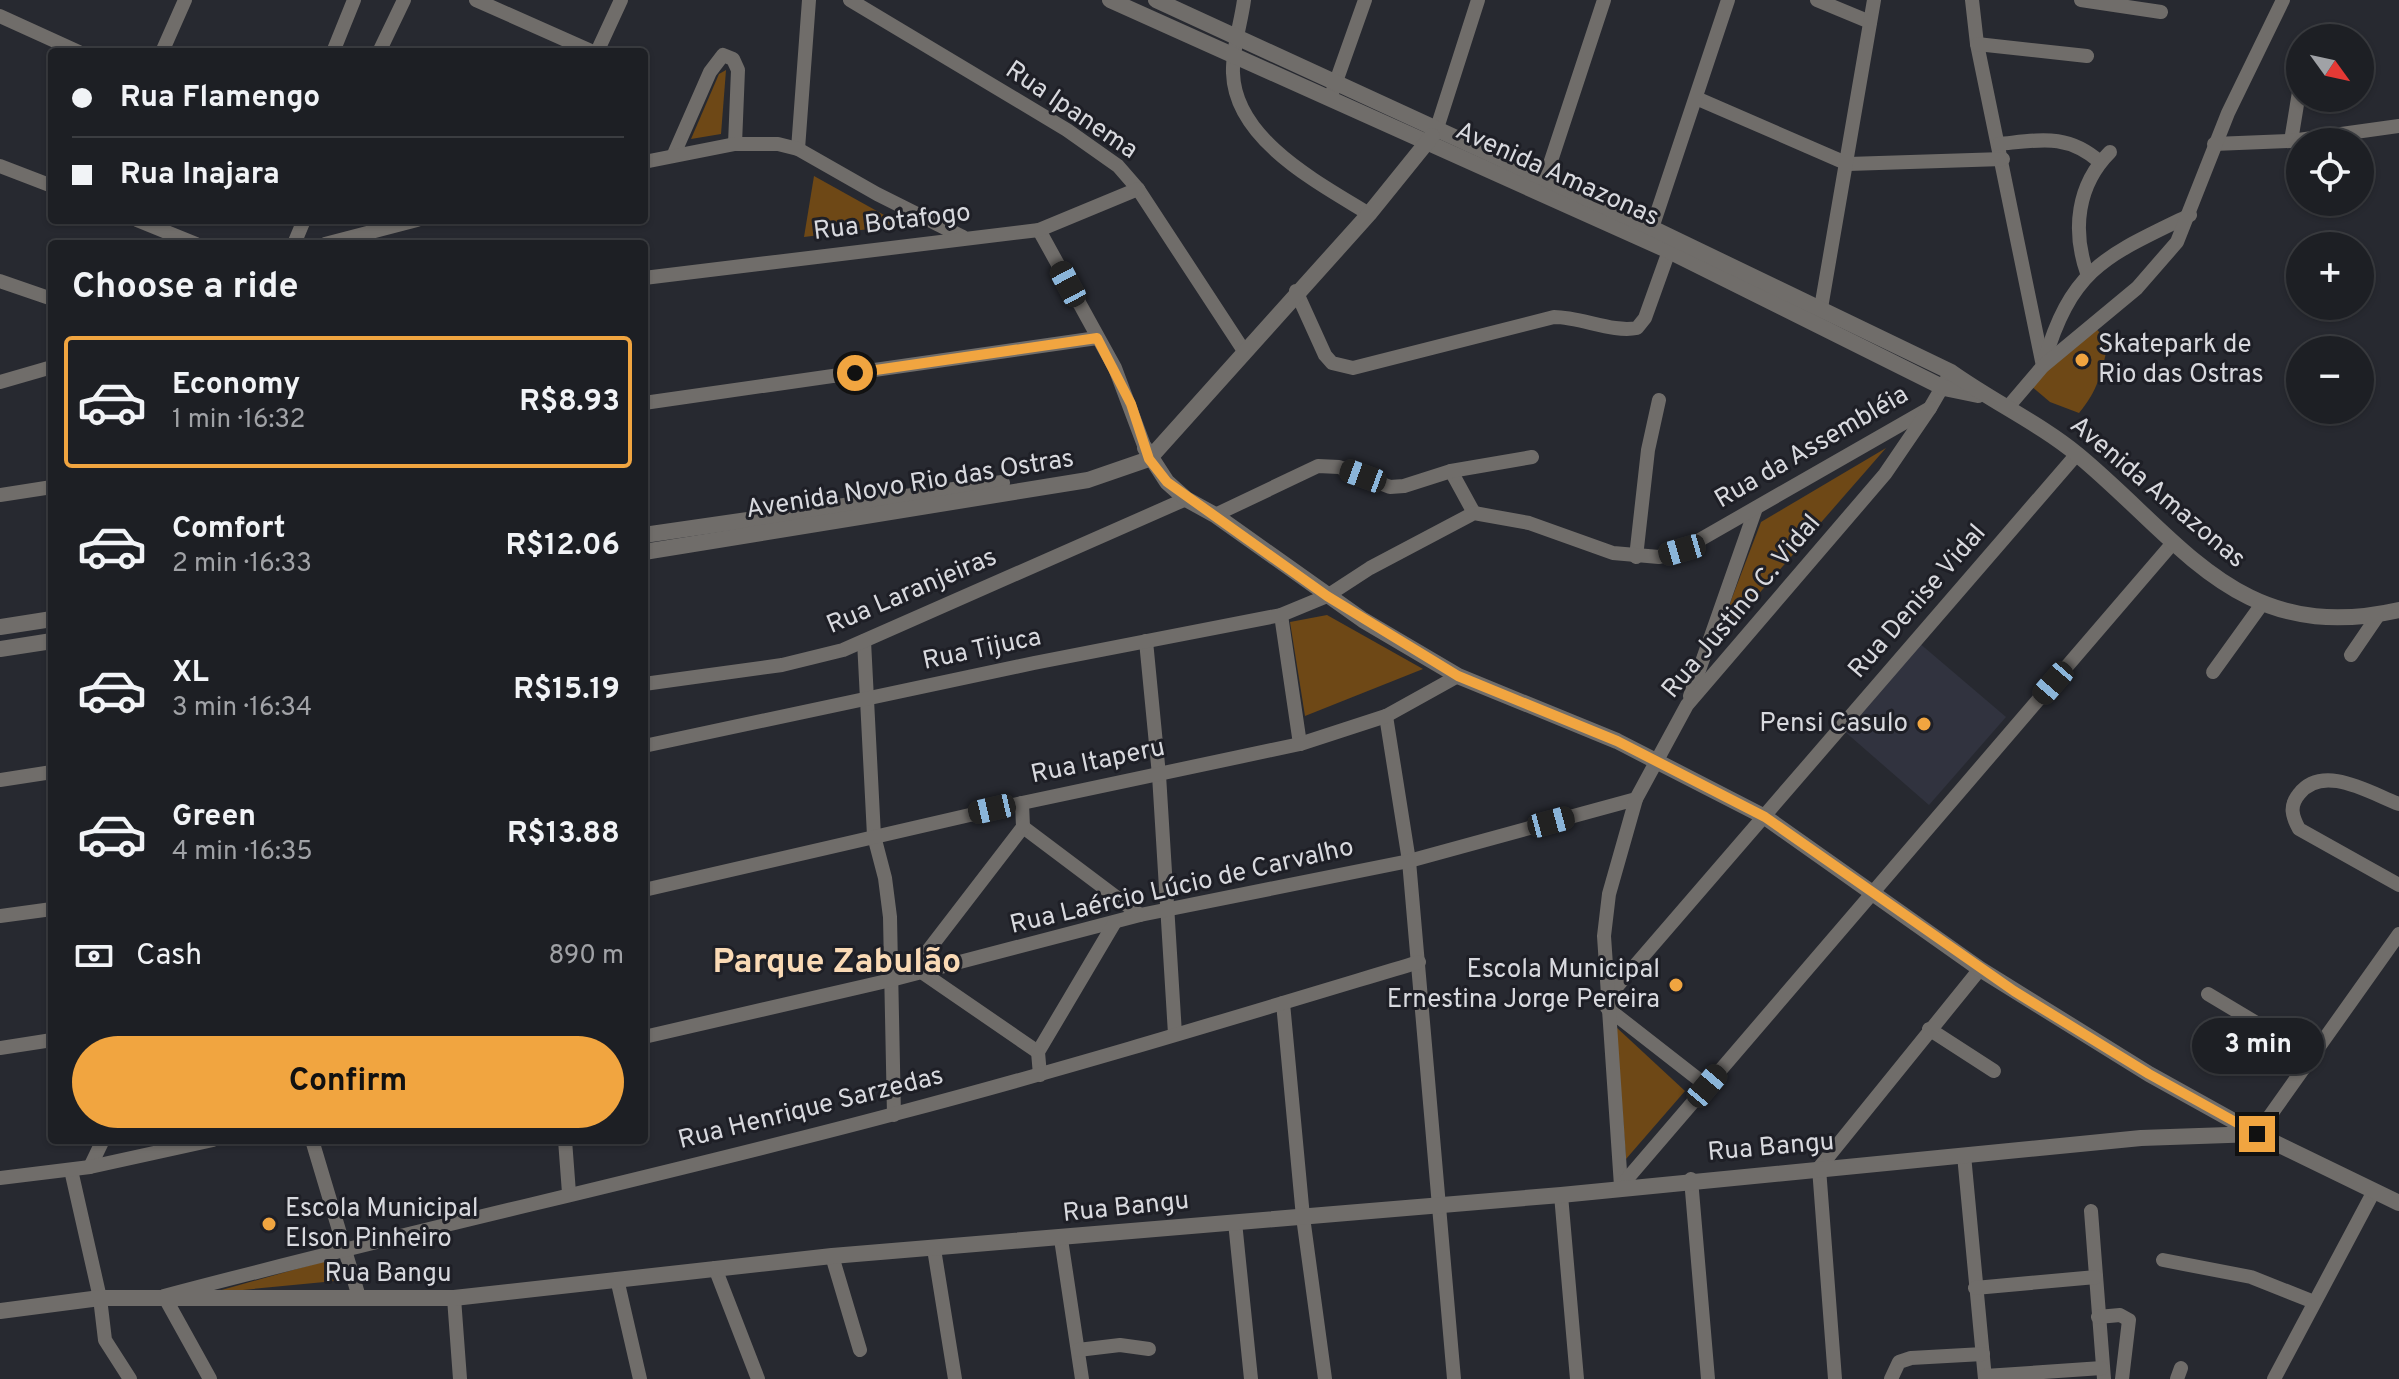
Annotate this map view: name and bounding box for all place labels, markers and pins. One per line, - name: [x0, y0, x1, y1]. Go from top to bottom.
- place label: Skatepark de Rio das Ostras: [2098, 329, 2264, 392]
- marker: Skatepark de Rio das Ostras: [2073, 351, 2091, 369]
- place label: Pensi Casulo: [1759, 708, 1908, 741]
- marker: Pensi Casulo: [1915, 715, 1933, 733]
- place label: Escola Municipal Ernestina Jorge Pereira: [1387, 954, 1660, 1017]
- marker: Escola Municipal Ernestina Jorge Pereira: [1667, 976, 1685, 994]
- place label: Escola Municipal Elson Pinheiro: [285, 1193, 478, 1256]
- marker: Escola Municipal Elson Pinheiro: [260, 1215, 278, 1233]

